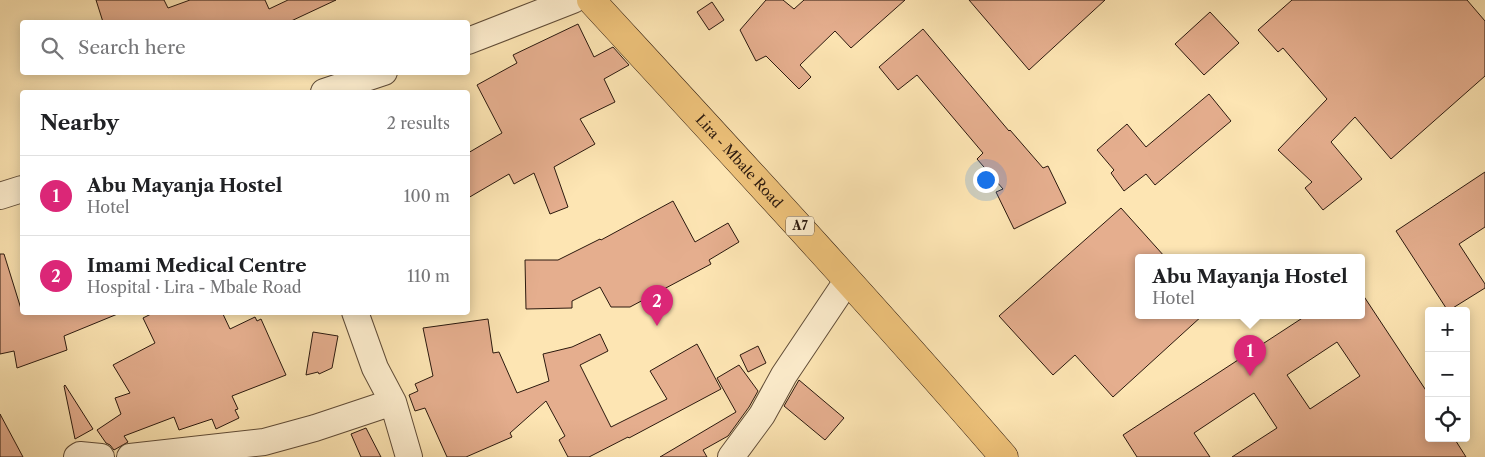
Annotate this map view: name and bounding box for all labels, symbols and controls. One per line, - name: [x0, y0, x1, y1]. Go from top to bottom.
- search box: [20, 20, 470, 75]
- icon: search: [38, 34, 66, 62]
- text: Search here: [78, 36, 186, 59]
- text: Nearby: [40, 110, 119, 135]
- street label: Lira - Mbale Road: [692, 111, 787, 212]
- text: 2 results: [387, 113, 450, 133]
- your location: [973, 167, 999, 193]
- text: Abu Mayanja Hostel: [87, 174, 282, 197]
- text: 1: [52, 186, 60, 206]
- text: 100 m: [404, 186, 450, 206]
- text: Hotel: [87, 197, 130, 217]
- road number: A7: [786, 217, 814, 236]
- text: Imami Medical Centre: [87, 254, 307, 277]
- popup: [1135, 254, 1365, 319]
- text: Abu Mayanja Hostel: [1152, 265, 1348, 288]
- text: 2: [51, 266, 61, 286]
- text: 110 m: [407, 266, 450, 286]
- text: Hospital · Lira - Mbale Road: [87, 277, 302, 297]
- pin: 2: [641, 285, 673, 326]
- text: Hotel: [1152, 288, 1195, 308]
- map controls: [1425, 307, 1470, 442]
- button: +: [1425, 307, 1470, 352]
- pin: 1: [1234, 335, 1266, 376]
- button: −: [1425, 352, 1470, 397]
- button: locate: [1425, 397, 1470, 442]

